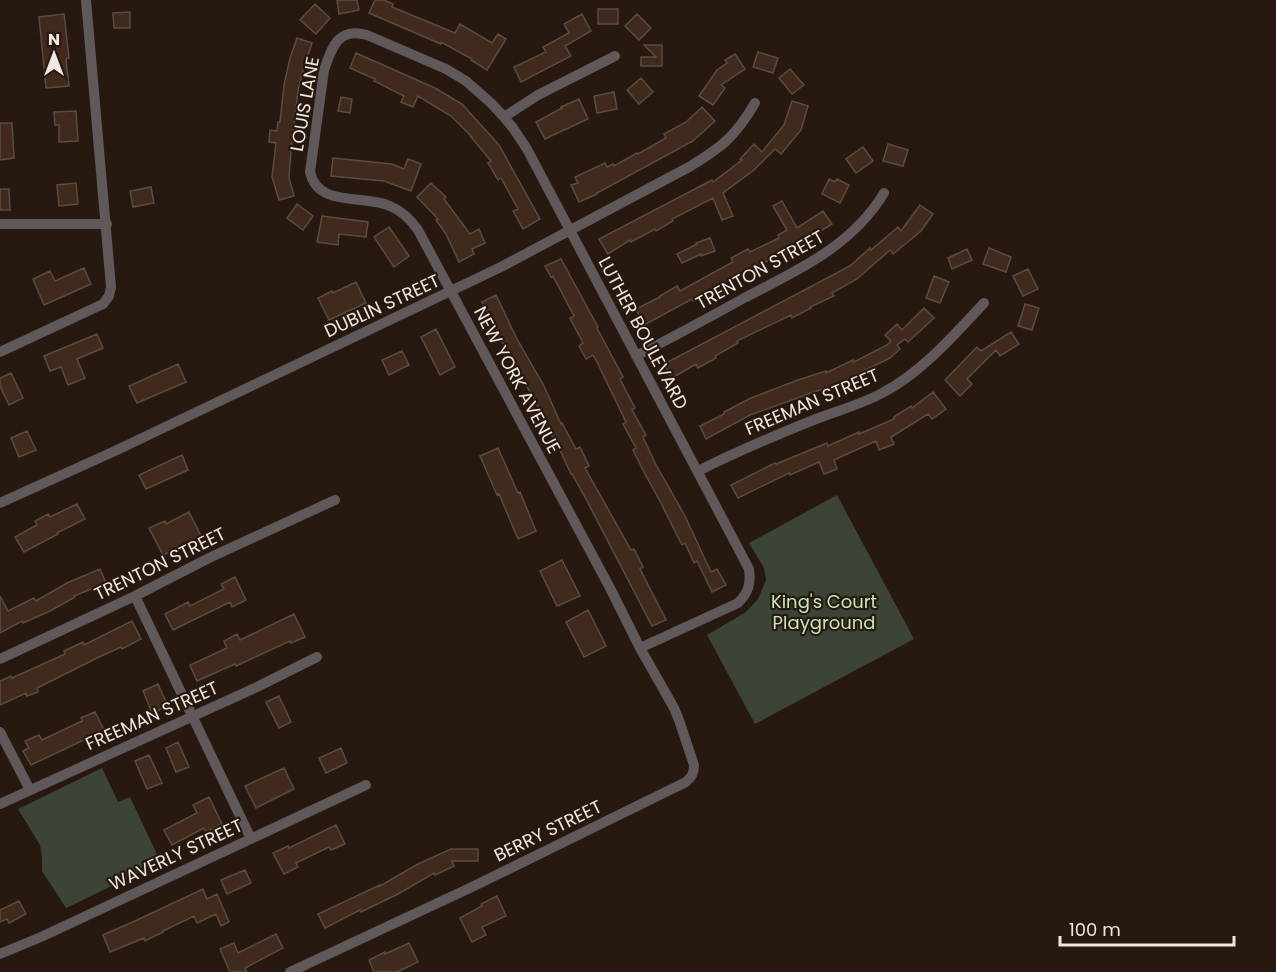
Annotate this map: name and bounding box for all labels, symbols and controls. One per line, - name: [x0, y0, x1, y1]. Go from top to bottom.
- north arrow: [24, 24, 84, 84]
- text: N: [48, 28, 60, 51]
- street label: LOUIS LANE: [284, 55, 325, 153]
- street label: TRENTON STREET: [691, 224, 829, 315]
- street label: LUTHER BOULEVARD: [593, 252, 694, 413]
- street label: DUBLIN STREET: [320, 268, 444, 343]
- street label: NEW YORK AVENUE: [468, 302, 567, 458]
- street label: FREEMAN STREET: [741, 362, 883, 441]
- street label: TRENTON STREET: [90, 521, 230, 606]
- park label: King's Court Playground: [771, 589, 877, 635]
- street label: FREEMAN STREET: [81, 675, 222, 756]
- street label: BERRY STREET: [490, 794, 606, 867]
- street label: WAVERLY STREET: [105, 813, 247, 896]
- scale bar: [1060, 909, 1234, 947]
- text: 100 m: [1069, 917, 1121, 942]

